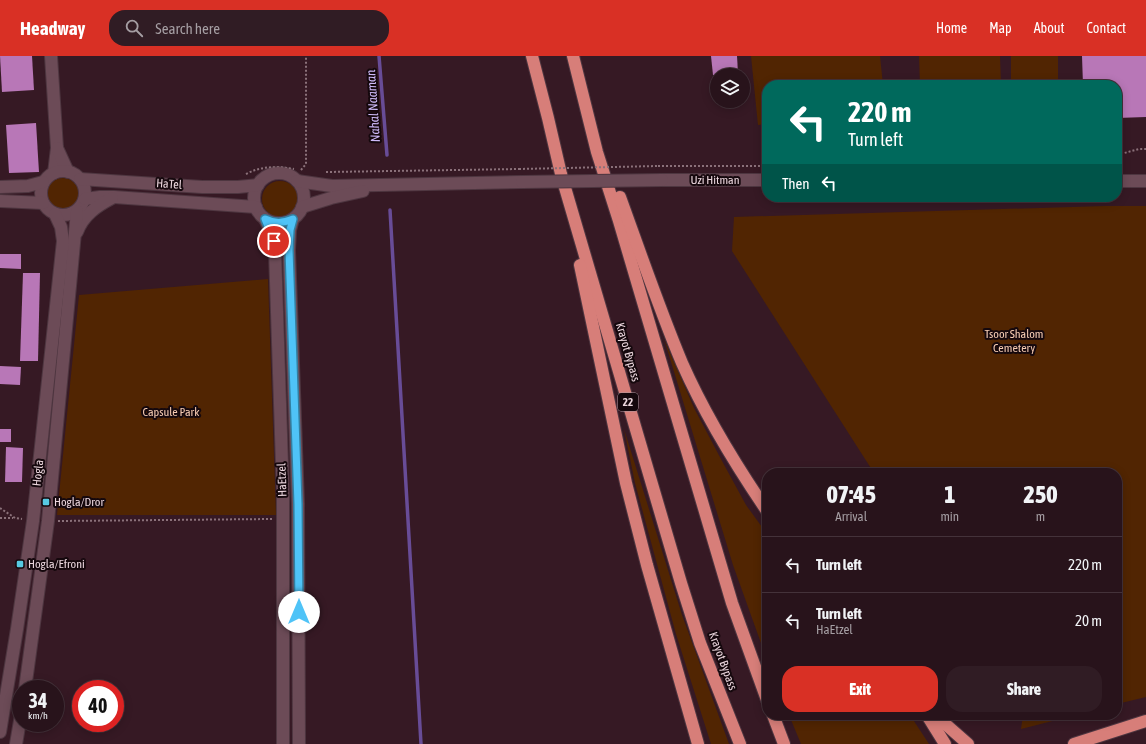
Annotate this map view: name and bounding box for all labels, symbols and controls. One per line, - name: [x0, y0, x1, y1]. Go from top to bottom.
- search box: [109, 10, 389, 46]
- text: Headway: [20, 17, 85, 39]
- icon: search: [123, 17, 145, 39]
- text: Search here: [155, 20, 220, 37]
- text: Home: [936, 20, 967, 36]
- text: Map: [989, 20, 1012, 36]
- text: About: [1034, 20, 1065, 36]
- text: Contact: [1087, 20, 1126, 36]
- water label: Nahal Naaman: [363, 68, 383, 143]
- map controls: [710, 68, 750, 108]
- button: layers: [710, 68, 750, 108]
- icon: left: [782, 96, 834, 148]
- text: 220 m: [848, 96, 911, 128]
- text: Turn left: [848, 129, 903, 150]
- icon: left: [818, 172, 840, 194]
- street label: Uzi Hitman: [690, 173, 740, 187]
- text: Then: [782, 175, 810, 192]
- street label: HaTel: [156, 176, 183, 192]
- pin: [257, 224, 291, 258]
- icon: arrive: [263, 230, 285, 252]
- street label: Krayot Bypass: [613, 321, 643, 383]
- park label: Tsoor Shalom Cemetery: [984, 327, 1044, 355]
- road number: 22: [618, 393, 638, 411]
- park label: Capsule Park: [143, 405, 200, 419]
- street label: Hogla: [30, 459, 46, 487]
- street label: HaEtzel: [274, 462, 290, 497]
- text: 07:45: [827, 481, 876, 508]
- text: 1: [944, 481, 955, 508]
- text: 250: [1024, 481, 1057, 508]
- place label: Hogla/Dror: [54, 495, 104, 509]
- marker: Hogla/Dror: [41, 497, 51, 507]
- text: Arrival: [835, 509, 867, 524]
- text: min: [940, 509, 959, 524]
- text: m: [1036, 509, 1045, 524]
- icon: left: [782, 554, 804, 576]
- text: Turn left: [816, 556, 862, 573]
- text: 220 m: [1068, 556, 1102, 573]
- place label: Hogla/Efroni: [28, 557, 85, 571]
- marker: Hogla/Efroni: [15, 559, 25, 569]
- position arrow: [278, 591, 320, 633]
- text: Turn left: [816, 605, 862, 622]
- icon: left: [782, 610, 804, 632]
- text: 20 m: [1075, 612, 1102, 629]
- text: HaEtzel: [816, 622, 853, 637]
- street label: Krayot Bypass: [706, 630, 740, 692]
- button: Exit: [782, 666, 938, 712]
- button: Share: [946, 666, 1102, 712]
- speed limit sign: 40: [72, 680, 124, 732]
- text: 34: [29, 689, 47, 712]
- text: km/h: [28, 710, 48, 721]

